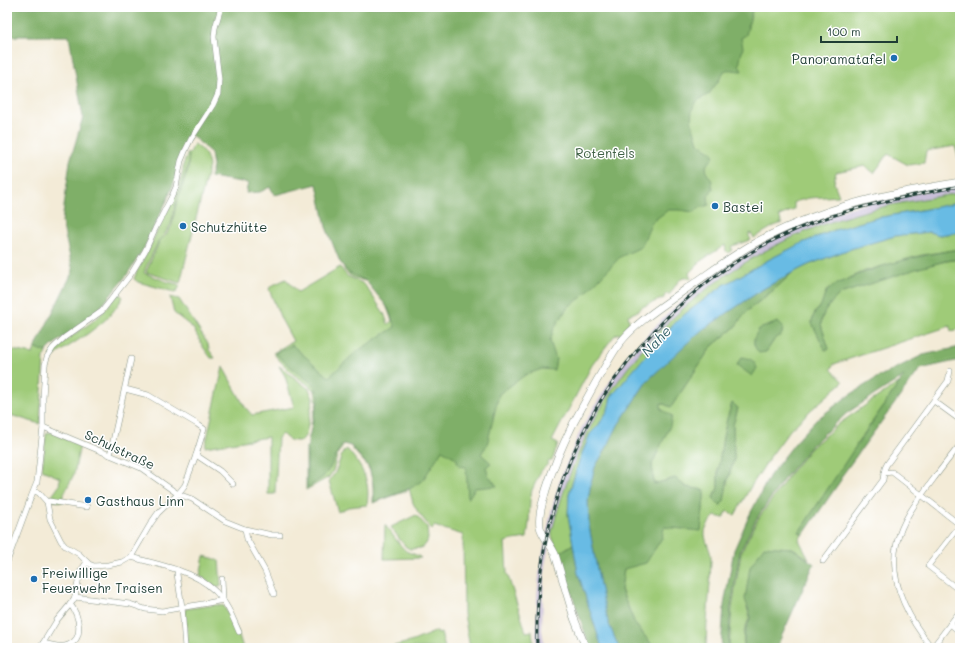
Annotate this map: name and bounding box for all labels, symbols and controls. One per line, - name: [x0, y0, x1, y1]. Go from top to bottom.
- scale bar: [821, 18, 897, 44]
- text: 100 m: [827, 23, 861, 39]
- place label: Panoramatafel: [792, 50, 886, 67]
- marker: Panoramatafel: [889, 53, 899, 63]
- park label: Rotenfels: [575, 144, 635, 161]
- place label: Bastei: [723, 198, 763, 215]
- marker: Bastei: [710, 201, 720, 211]
- place label: Schutzhütte: [191, 218, 267, 235]
- marker: Schutzhütte: [178, 221, 188, 231]
- water label: Nahe: [637, 321, 675, 361]
- street label: Schulstraße: [82, 425, 158, 473]
- place label: Gasthaus Linn: [96, 492, 184, 509]
- marker: Gasthaus Linn: [83, 495, 93, 505]
- place label: Freiwillige Feuerwehr Traisen: [42, 564, 163, 596]
- marker: Freiwillige Feuerwehr Traisen: [29, 574, 39, 584]

